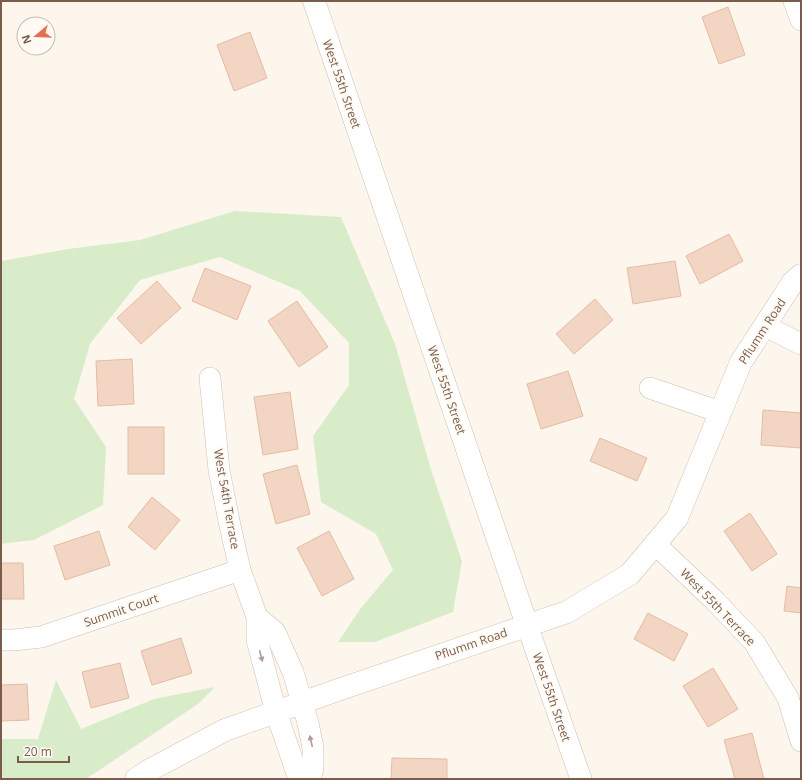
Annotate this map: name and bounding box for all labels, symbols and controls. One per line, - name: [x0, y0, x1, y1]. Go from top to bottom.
- north arrow: [16, 16, 56, 56]
- text: N: [18, 33, 35, 46]
- street label: West 55th Street: [319, 37, 365, 131]
- street label: Pflumm Road: [734, 295, 790, 367]
- street label: West 55th Street: [424, 343, 470, 437]
- street label: West 54th Terrace: [210, 447, 244, 551]
- street label: West 55th Terrace: [677, 565, 760, 650]
- street label: Summit Court: [81, 589, 161, 631]
- street label: Pflumm Road: [432, 624, 510, 664]
- one-way arrow: [258, 650, 264, 662]
- street label: West 55th Street: [529, 650, 575, 744]
- one-way arrow: [308, 735, 314, 747]
- scale bar: [18, 738, 69, 764]
- text: 20 m: [24, 743, 52, 760]

